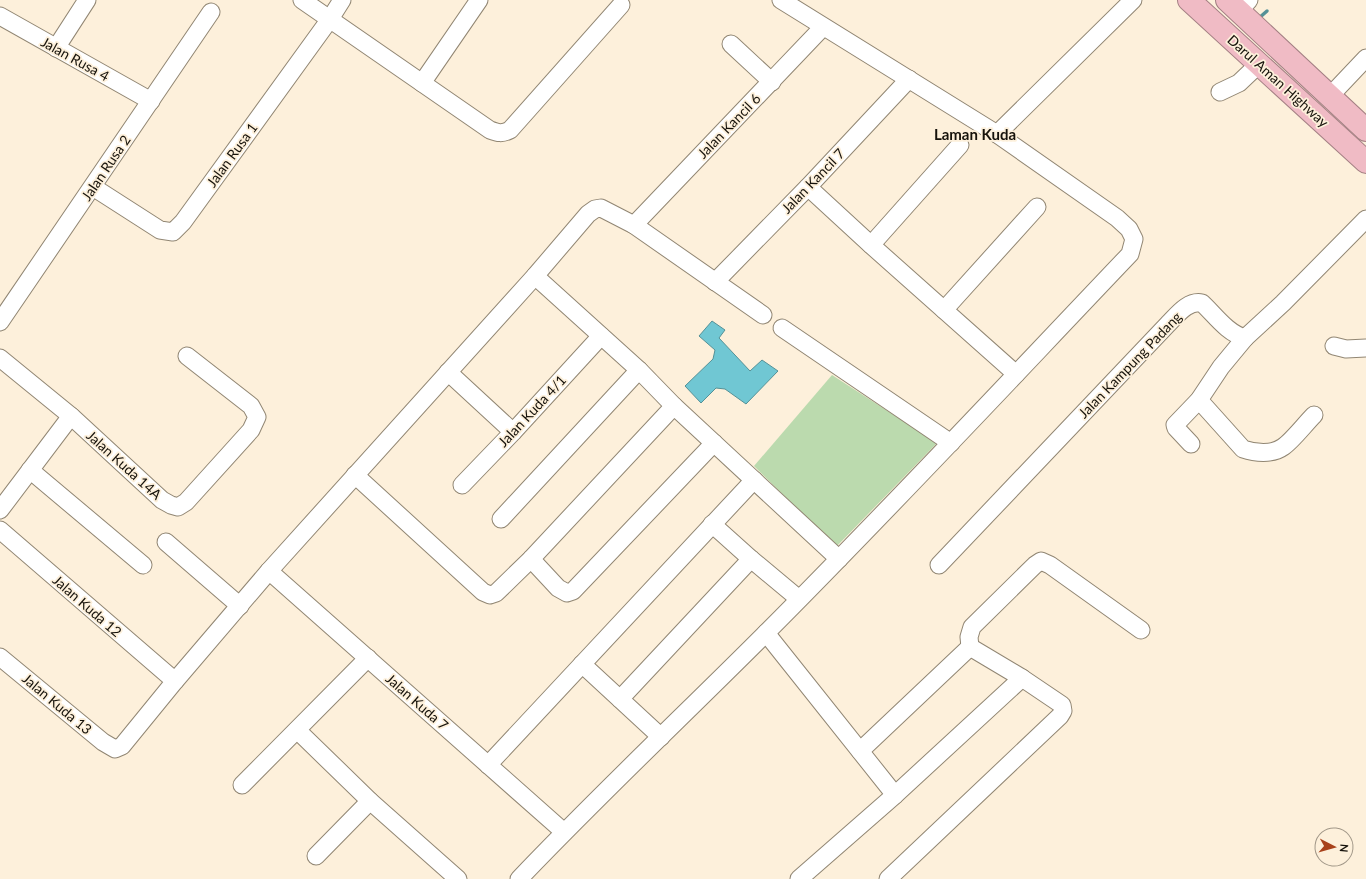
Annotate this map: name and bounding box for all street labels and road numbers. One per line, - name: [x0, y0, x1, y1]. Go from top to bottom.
- street label: Darul Aman Highway: [1224, 31, 1333, 131]
- street label: Jalan Rusa 4: [38, 33, 112, 84]
- street label: Jalan Kancil 6: [694, 90, 764, 162]
- street label: Jalan Rusa 1: [203, 119, 261, 190]
- street label: Jalan Rusa 2: [77, 132, 134, 204]
- street label: Jalan Kancil 7: [778, 145, 848, 217]
- street label: Jalan Kampung Padang: [1074, 308, 1185, 421]
- street label: Jalan Kuda 4/1: [494, 371, 569, 450]
- street label: Jalan Kuda 14A: [83, 427, 166, 503]
- street label: Jalan Kuda 12: [49, 571, 125, 640]
- street label: Jalan Kuda 13: [19, 670, 96, 738]
- street label: Jalan Kuda 7: [383, 670, 452, 733]

